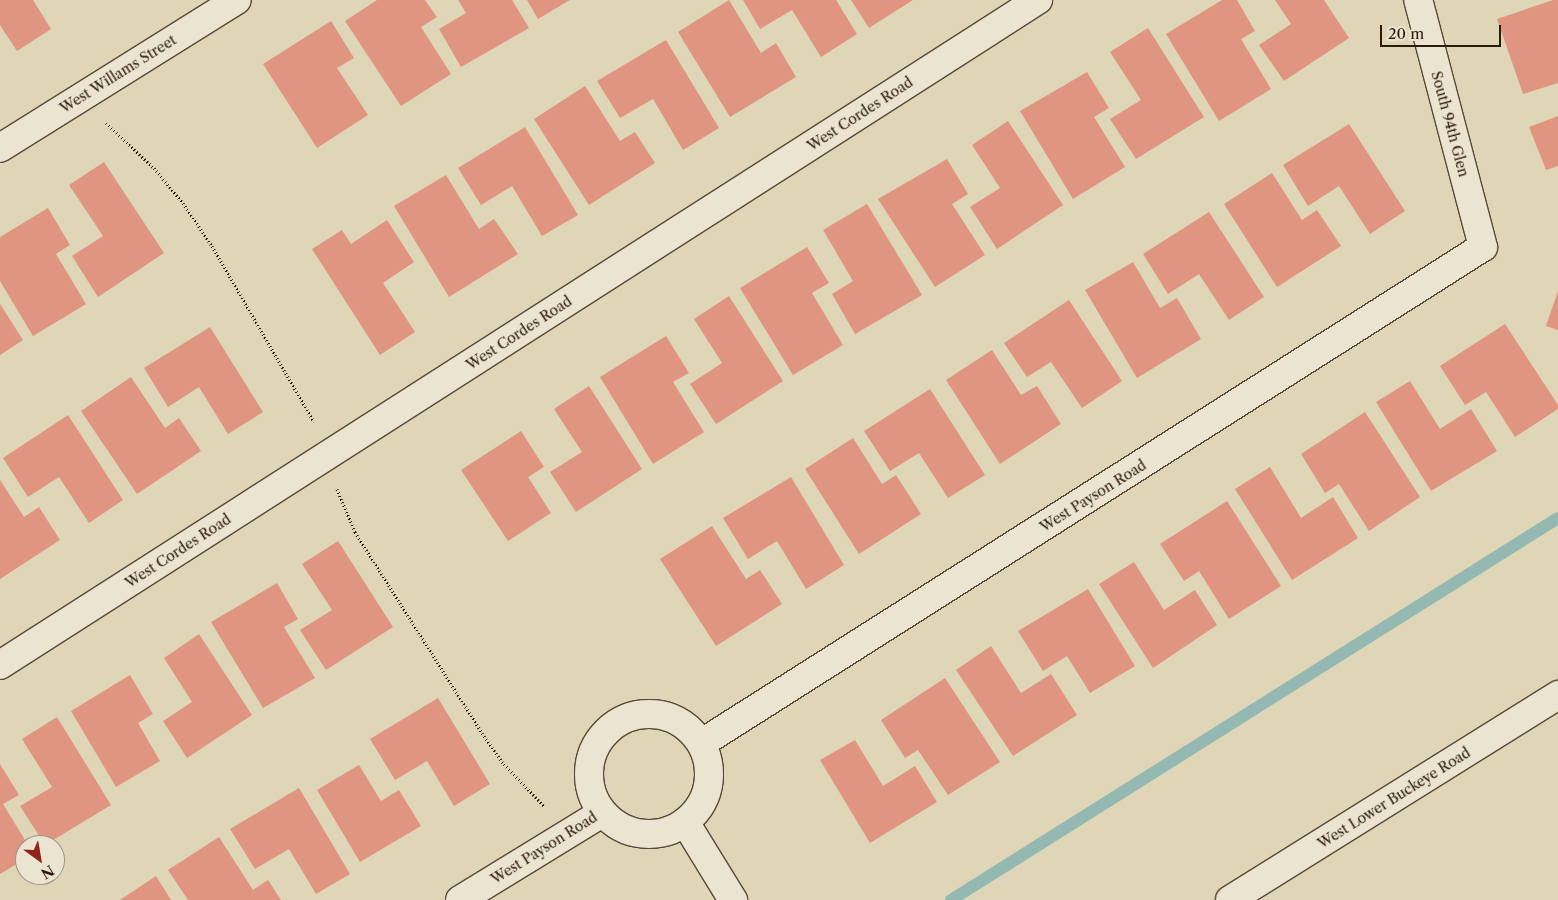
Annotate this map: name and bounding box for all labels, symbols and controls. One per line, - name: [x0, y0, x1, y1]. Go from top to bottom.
- scale bar: [1383, 15, 1504, 47]
- text: 20 m: [1388, 24, 1424, 43]
- street label: West Willams Street: [57, 31, 179, 117]
- street label: South 94th Glen: [1428, 69, 1472, 179]
- street label: West Cordes Road: [804, 74, 916, 154]
- street label: West Cordes Road: [463, 293, 575, 373]
- street label: West Payson Road: [1037, 457, 1149, 535]
- street label: West Cordes Road: [122, 511, 234, 591]
- street label: West Lower Buckeye Road: [1314, 744, 1474, 852]
- street label: West Payson Road: [488, 809, 600, 887]
- north arrow: [15, 835, 65, 885]
- text: N: [37, 861, 57, 883]

